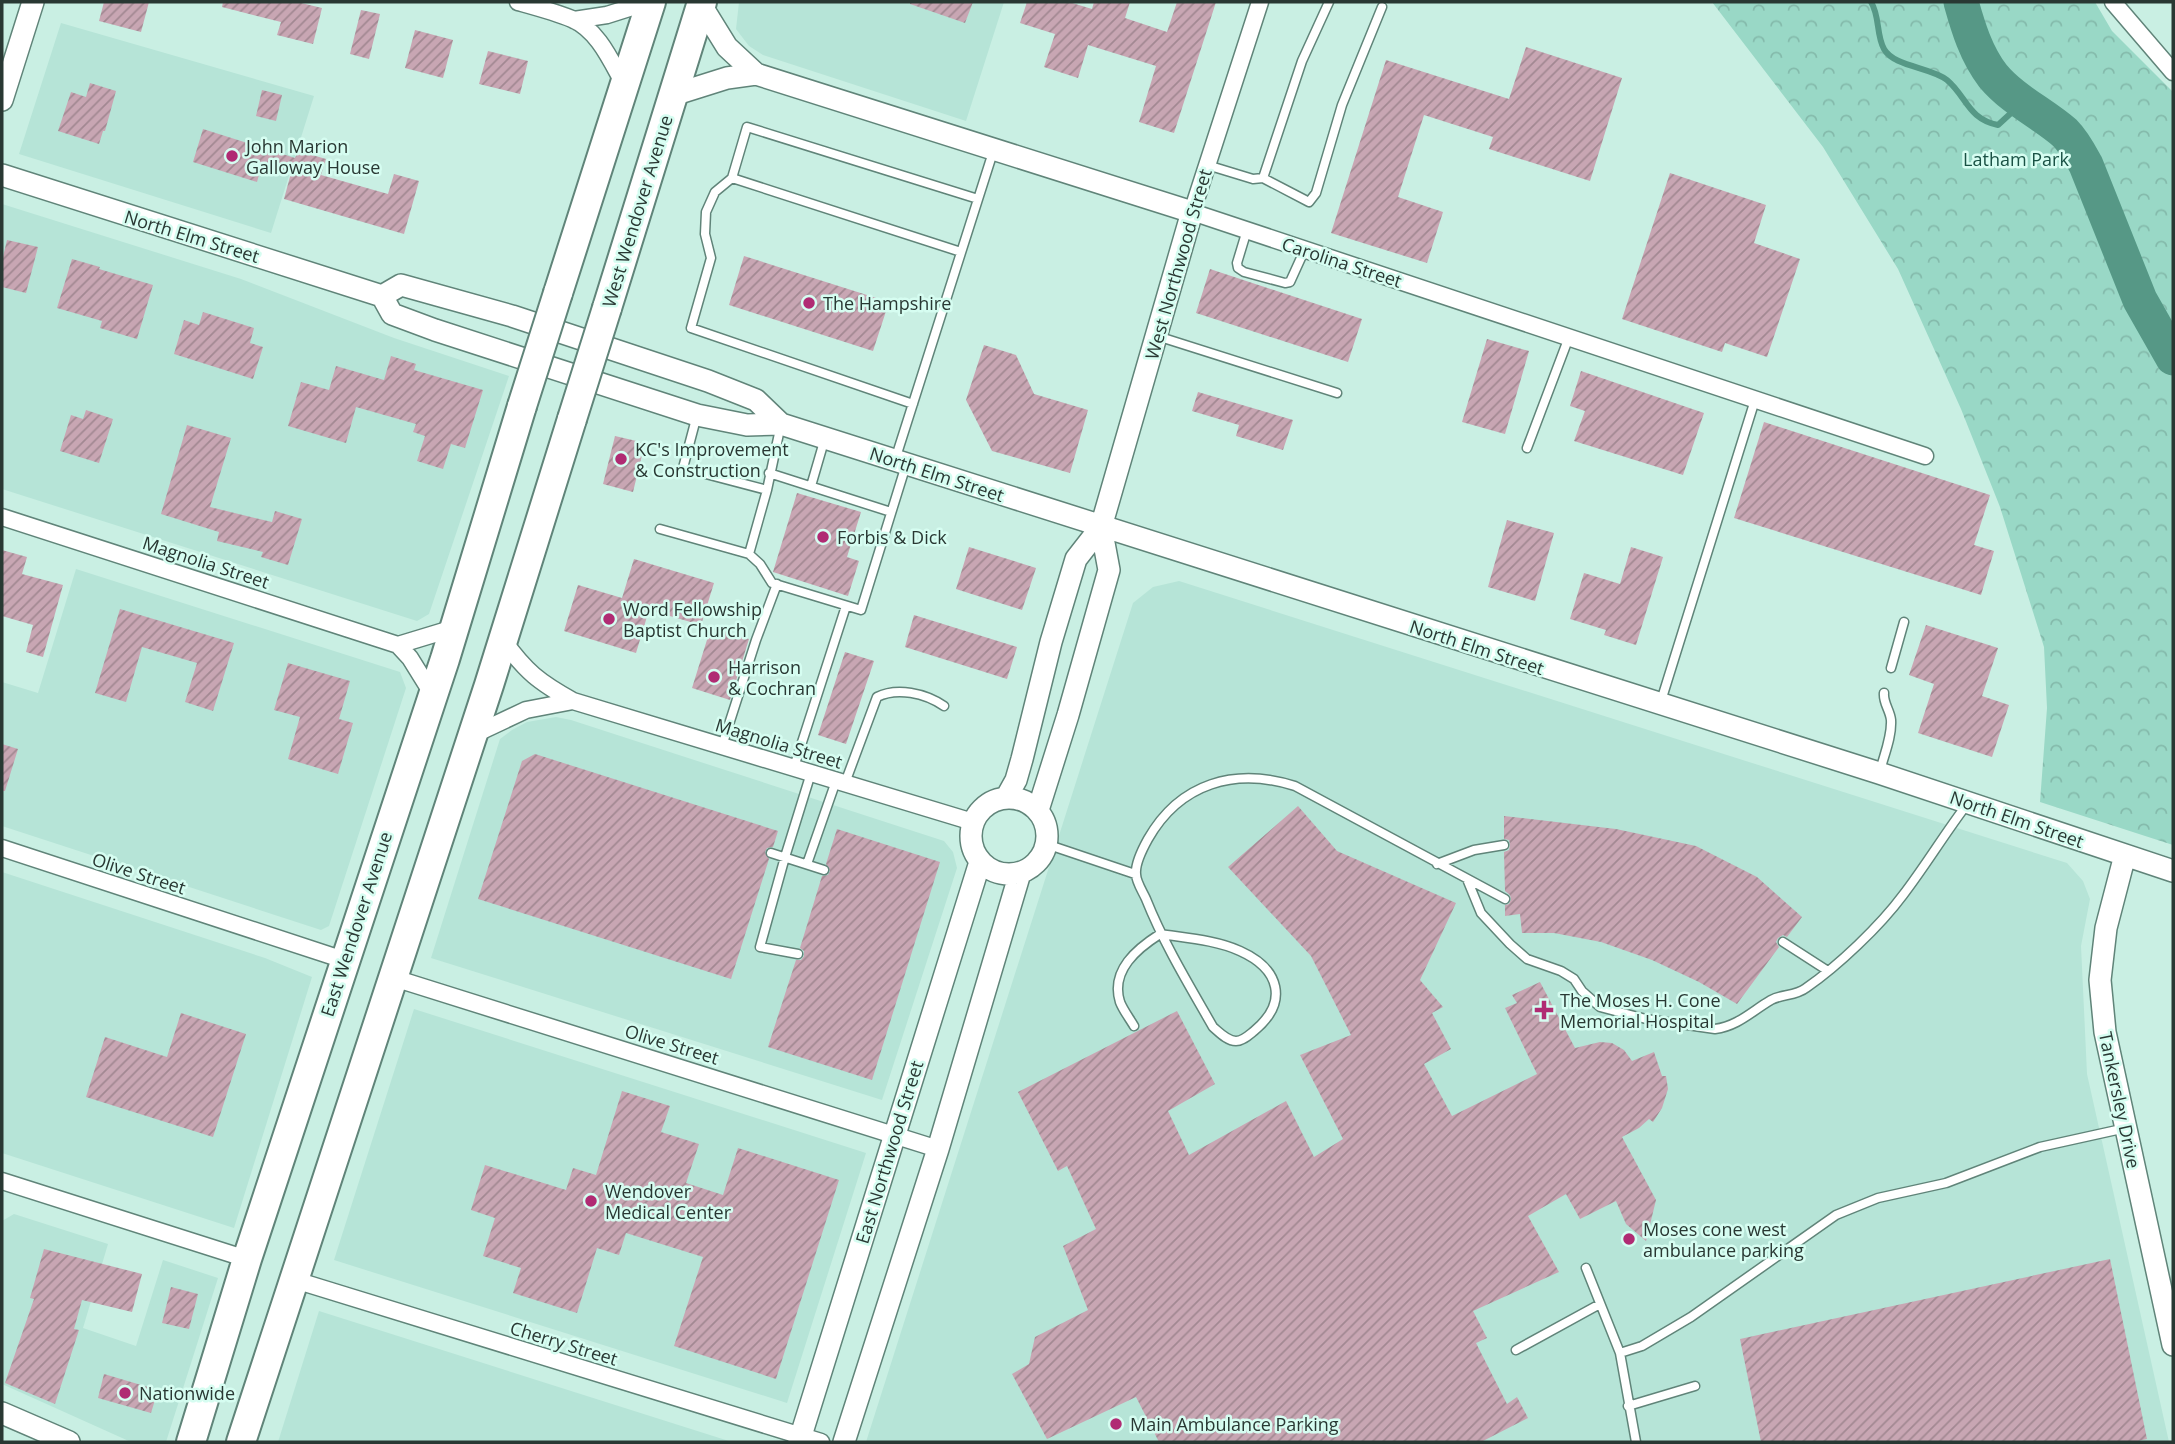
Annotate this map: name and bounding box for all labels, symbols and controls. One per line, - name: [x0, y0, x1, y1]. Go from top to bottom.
- street label: West Wendover Avenue: [596, 112, 678, 310]
- place label: John Marion Galloway House: [244, 134, 380, 179]
- park label: Latham Park: [1963, 147, 2069, 171]
- marker: John Marion Galloway House: [224, 148, 240, 164]
- street label: West Northwood Street: [1139, 166, 1217, 362]
- street label: North Elm Street: [122, 204, 262, 268]
- street label: Carolina Street: [1279, 231, 1405, 293]
- place label: The Hampshire: [823, 291, 951, 315]
- marker: The Hampshire: [801, 295, 817, 311]
- place label: KC's Improvement & Construction: [635, 437, 789, 482]
- street label: North Elm Street: [867, 441, 1007, 507]
- marker: KC's Improvement & Construction: [613, 451, 629, 467]
- place label: Forbis & Dick: [837, 525, 947, 549]
- marker: Forbis & Dick: [815, 529, 831, 545]
- street label: Magnolia Street: [140, 530, 272, 594]
- place label: Word Fellowship Baptist Church: [623, 597, 762, 642]
- marker: Word Fellowship Baptist Church: [601, 611, 617, 627]
- street label: North Elm Street: [1407, 614, 1547, 680]
- place label: Harrison & Cochran: [728, 655, 816, 700]
- marker: Harrison & Cochran: [706, 669, 722, 685]
- street label: Magnolia Street: [712, 712, 846, 774]
- street label: North Elm Street: [1947, 785, 2087, 853]
- street label: East Wendover Avenue: [315, 828, 397, 1020]
- street label: Olive Street: [89, 847, 189, 899]
- place label: The Moses H. Cone Memorial Hospital: [1560, 988, 1721, 1033]
- marker: The Moses H. Cone Memorial Hospital: [1534, 1000, 1554, 1020]
- street label: Olive Street: [622, 1018, 722, 1070]
- street label: Tankersley Drive: [2094, 1030, 2146, 1170]
- street label: East Northwood Street: [850, 1057, 928, 1247]
- place label: Wendover Medical Center: [605, 1179, 732, 1224]
- marker: Wendover Medical Center: [583, 1193, 599, 1209]
- place label: Moses cone west ambulance parking: [1643, 1217, 1804, 1262]
- marker: Moses cone west ambulance parking: [1621, 1231, 1637, 1247]
- street label: Cherry Street: [507, 1315, 621, 1371]
- place label: Nationwide: [139, 1381, 235, 1405]
- marker: Nationwide: [117, 1385, 133, 1401]
- place label: Main Ambulance Parking: [1130, 1412, 1339, 1436]
- marker: Main Ambulance Parking: [1108, 1416, 1124, 1432]

